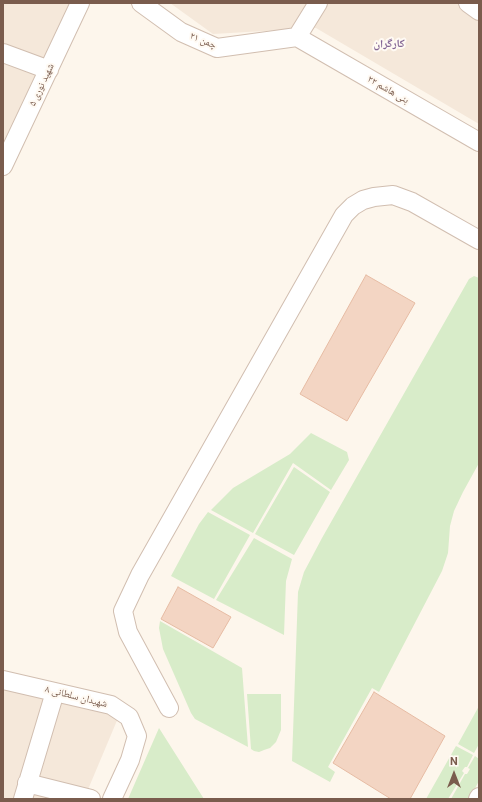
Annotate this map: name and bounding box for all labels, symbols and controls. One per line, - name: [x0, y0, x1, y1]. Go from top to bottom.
- street label: چمن ۲۱: [188, 30, 218, 52]
- district label: کارگران: [373, 37, 405, 51]
- street label: شهید نوری ۵: [27, 62, 57, 108]
- street label: بنی هاشم ۲۲: [365, 73, 411, 107]
- street label: شهیدان سلطانی ۸: [44, 683, 108, 711]
- north arrow: [434, 754, 474, 794]
- text: N: [450, 755, 458, 768]

